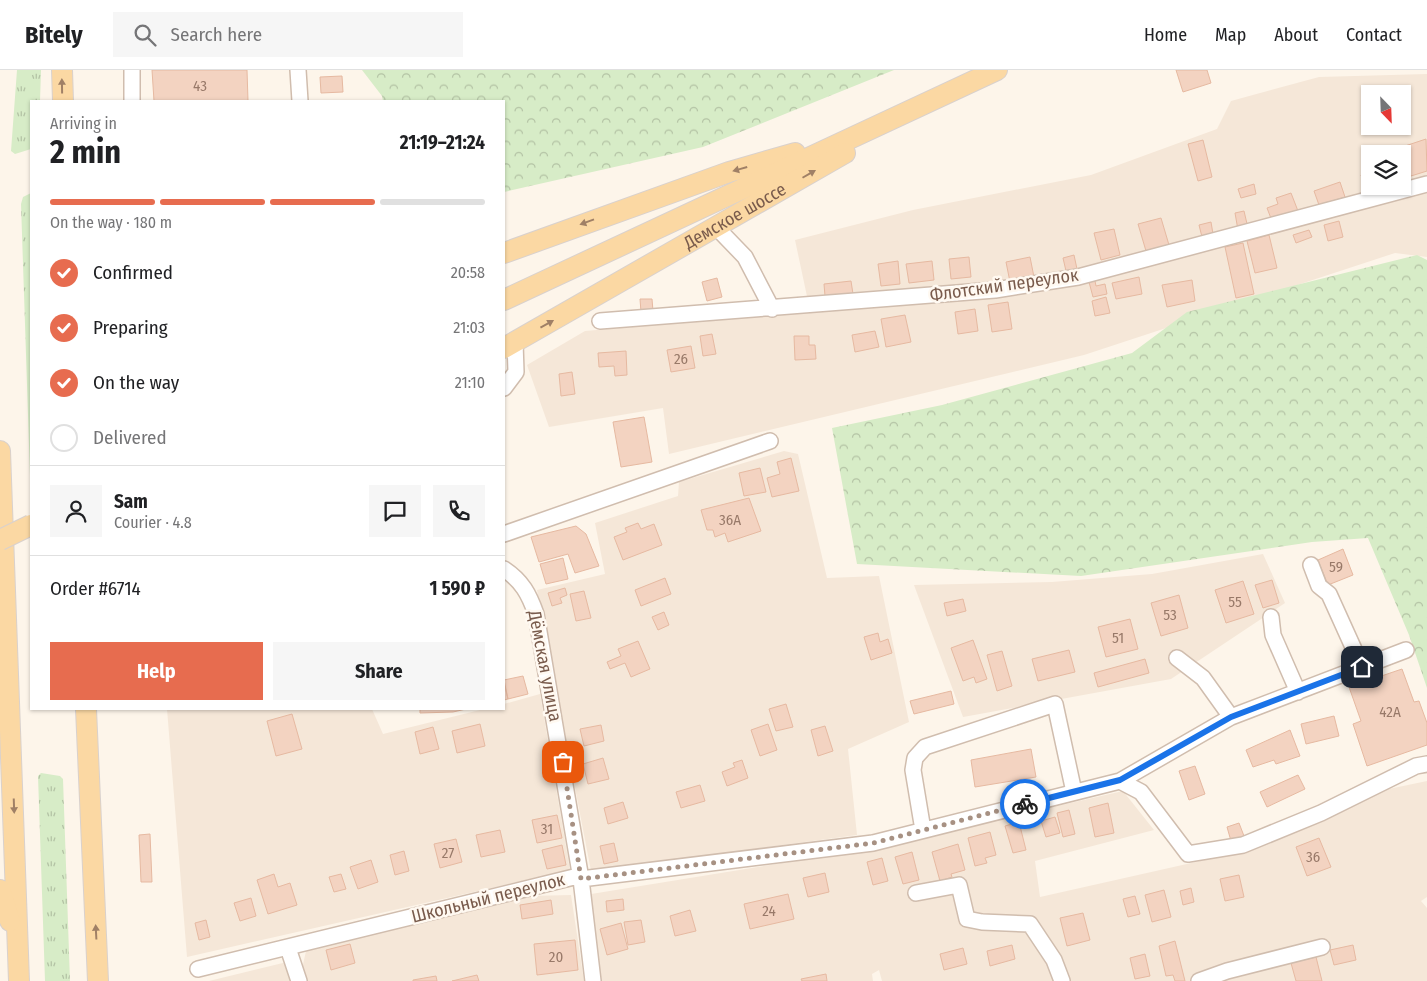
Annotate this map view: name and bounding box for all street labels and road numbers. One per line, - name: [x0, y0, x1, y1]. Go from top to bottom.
- street label: Демское шоссе: [679, 178, 790, 254]
- street label: Флотский переулок: [928, 264, 1080, 306]
- street label: Дёмская улица: [523, 608, 567, 724]
- street label: Школьный переулок: [409, 868, 567, 928]

